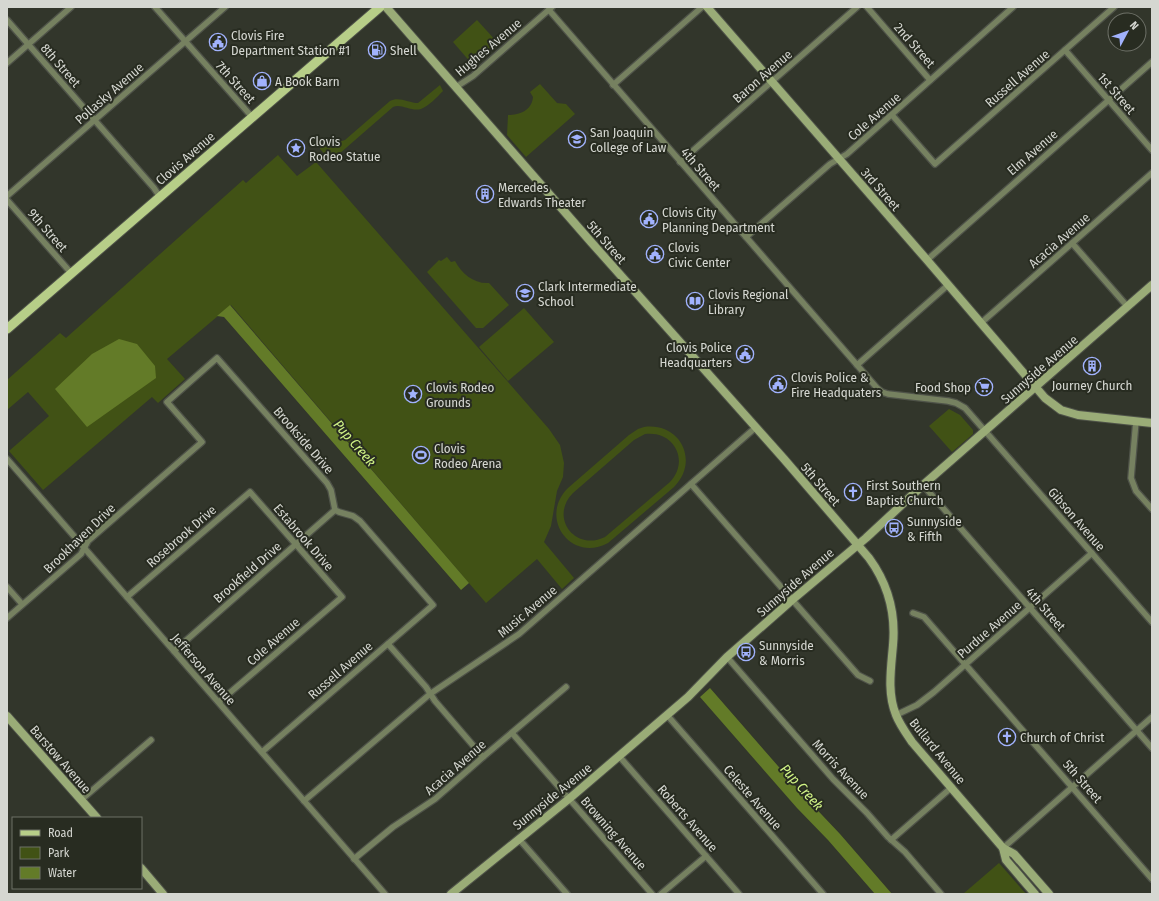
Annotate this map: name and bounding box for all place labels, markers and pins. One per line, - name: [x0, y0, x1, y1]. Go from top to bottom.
- place label: Clovis Fire Department Station #1: [231, 28, 350, 58]
- public building icon: Clovis Fire Department Station #1: [208, 32, 228, 52]
- fuel station icon: Shell: [367, 40, 387, 60]
- place label: Shell: [390, 43, 417, 58]
- shop icon: A Book Barn: [252, 71, 272, 91]
- place label: A Book Barn: [275, 74, 340, 89]
- place label: San Joaquin College of Law: [590, 125, 667, 155]
- school or university icon: San Joaquin College of Law: [567, 129, 587, 149]
- place label: Clovis Rodeo Statue: [309, 134, 380, 164]
- place icon: Clovis Rodeo Statue: [286, 138, 306, 158]
- place label: Mercedes Edwards Theater: [498, 180, 586, 210]
- building icon: Mercedes Edwards Theater: [475, 184, 495, 204]
- place label: Clovis City Planning Department: [662, 205, 776, 235]
- public building icon: Clovis City Planning Department: [639, 209, 659, 229]
- place label: Clovis Civic Center: [668, 240, 731, 270]
- public building icon: Clovis Civic Center: [645, 244, 665, 264]
- place label: Clark Intermediate School: [538, 279, 637, 309]
- school or university icon: Clark Intermediate School: [515, 283, 535, 303]
- place label: Clovis Regional Library: [708, 287, 789, 317]
- library icon: Clovis Regional Library: [685, 291, 705, 311]
- place label: Clovis Police Headquarters: [659, 340, 732, 370]
- public building icon: Clovis Police Headquarters: [735, 344, 755, 364]
- building icon: Journey Church: [1082, 356, 1102, 376]
- place label: Clovis Police & Fire Headquaters: [791, 370, 882, 400]
- public building icon: Clovis Police & Fire Headquaters: [768, 374, 788, 394]
- supermarket icon: Food Shop: [974, 377, 994, 397]
- place label: Journey Church: [1052, 378, 1132, 393]
- place label: Clovis Rodeo Grounds: [426, 380, 494, 410]
- place label: Food Shop: [915, 380, 971, 395]
- place icon: Clovis Rodeo Grounds: [403, 384, 423, 404]
- place label: Clovis Rodeo Arena: [434, 441, 502, 471]
- sports icon: Clovis Rodeo Arena: [411, 445, 431, 465]
- place label: First Southern Baptist Church: [866, 478, 944, 508]
- church icon: First Southern Baptist Church: [843, 482, 863, 502]
- place label: Sunnyside & Fifth: [907, 514, 962, 544]
- bus stop icon: Sunnyside & Fifth: [884, 518, 904, 538]
- place label: Sunnyside & Morris: [759, 638, 814, 668]
- bus stop icon: Sunnyside & Morris: [736, 642, 756, 662]
- church icon: Church of Christ: [997, 727, 1017, 747]
- place label: Church of Christ: [1020, 730, 1105, 745]

